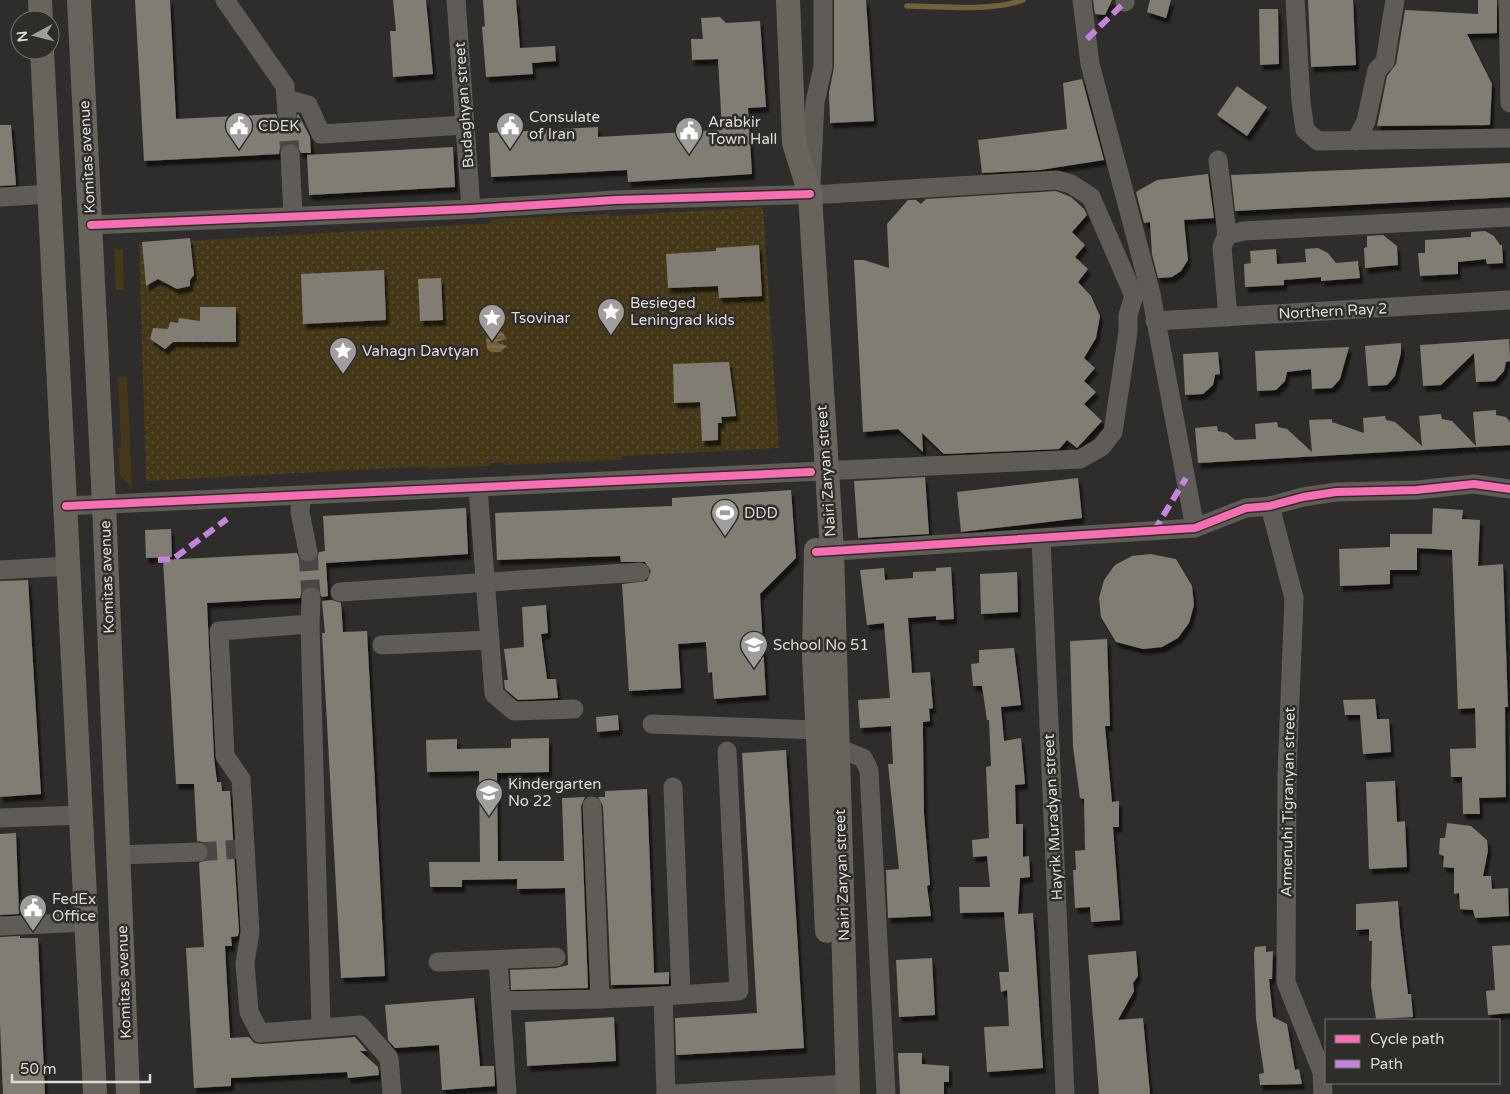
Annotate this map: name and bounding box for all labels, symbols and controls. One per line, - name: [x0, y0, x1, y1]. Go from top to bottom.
- north arrow: [10, 10, 60, 60]
- text: N: [13, 30, 32, 43]
- street label: Budaghyan street: [451, 41, 477, 169]
- street label: Komitas avenue: [75, 100, 99, 214]
- place label: Consulate of Iran: [529, 108, 600, 143]
- public building icon: CDEK: [224, 111, 254, 150]
- public building icon: Consulate of Iran: [495, 111, 525, 150]
- place label: Arabkir Town Hall: [708, 113, 777, 148]
- public building icon: Arabkir Town Hall: [674, 116, 704, 155]
- place label: CDEK: [258, 117, 299, 135]
- place label: Besieged Leningrad kids: [630, 294, 735, 329]
- place icon: Besieged Leningrad kids: [596, 297, 626, 336]
- street label: Northern Ray 2: [1278, 299, 1388, 323]
- place icon: Tsovinar: [477, 303, 507, 342]
- place label: Tsovinar: [511, 309, 570, 327]
- place icon: Vahagn Davtyan: [328, 336, 358, 375]
- place label: Vahagn Davtyan: [362, 342, 479, 360]
- street label: Nairi Zaryan street: [812, 404, 840, 537]
- sports icon: DDD: [710, 498, 740, 537]
- place label: DDD: [744, 504, 778, 522]
- street label: Komitas avenue: [96, 520, 118, 634]
- school or university icon: School No 51: [739, 630, 769, 669]
- place label: School No 51: [773, 636, 869, 654]
- street label: Armenuhi Tigranyan street: [1277, 707, 1299, 897]
- street label: Hayrik Muradyan street: [1040, 733, 1066, 901]
- place label: Kindergarten No 22: [508, 775, 601, 810]
- school or university icon: Kindergarten No 22: [474, 778, 504, 817]
- street label: Nairi Zaryan street: [831, 809, 853, 941]
- place label: FedEx Office: [52, 890, 96, 925]
- public building icon: FedEx Office: [18, 893, 48, 932]
- street label: Komitas avenue: [113, 925, 135, 1039]
- legend: [1325, 1019, 1500, 1084]
- text: Cycle path: [1370, 1030, 1444, 1048]
- scale bar: [12, 1052, 150, 1084]
- text: Path: [1370, 1055, 1403, 1073]
- text: 50 m: [20, 1060, 57, 1078]

